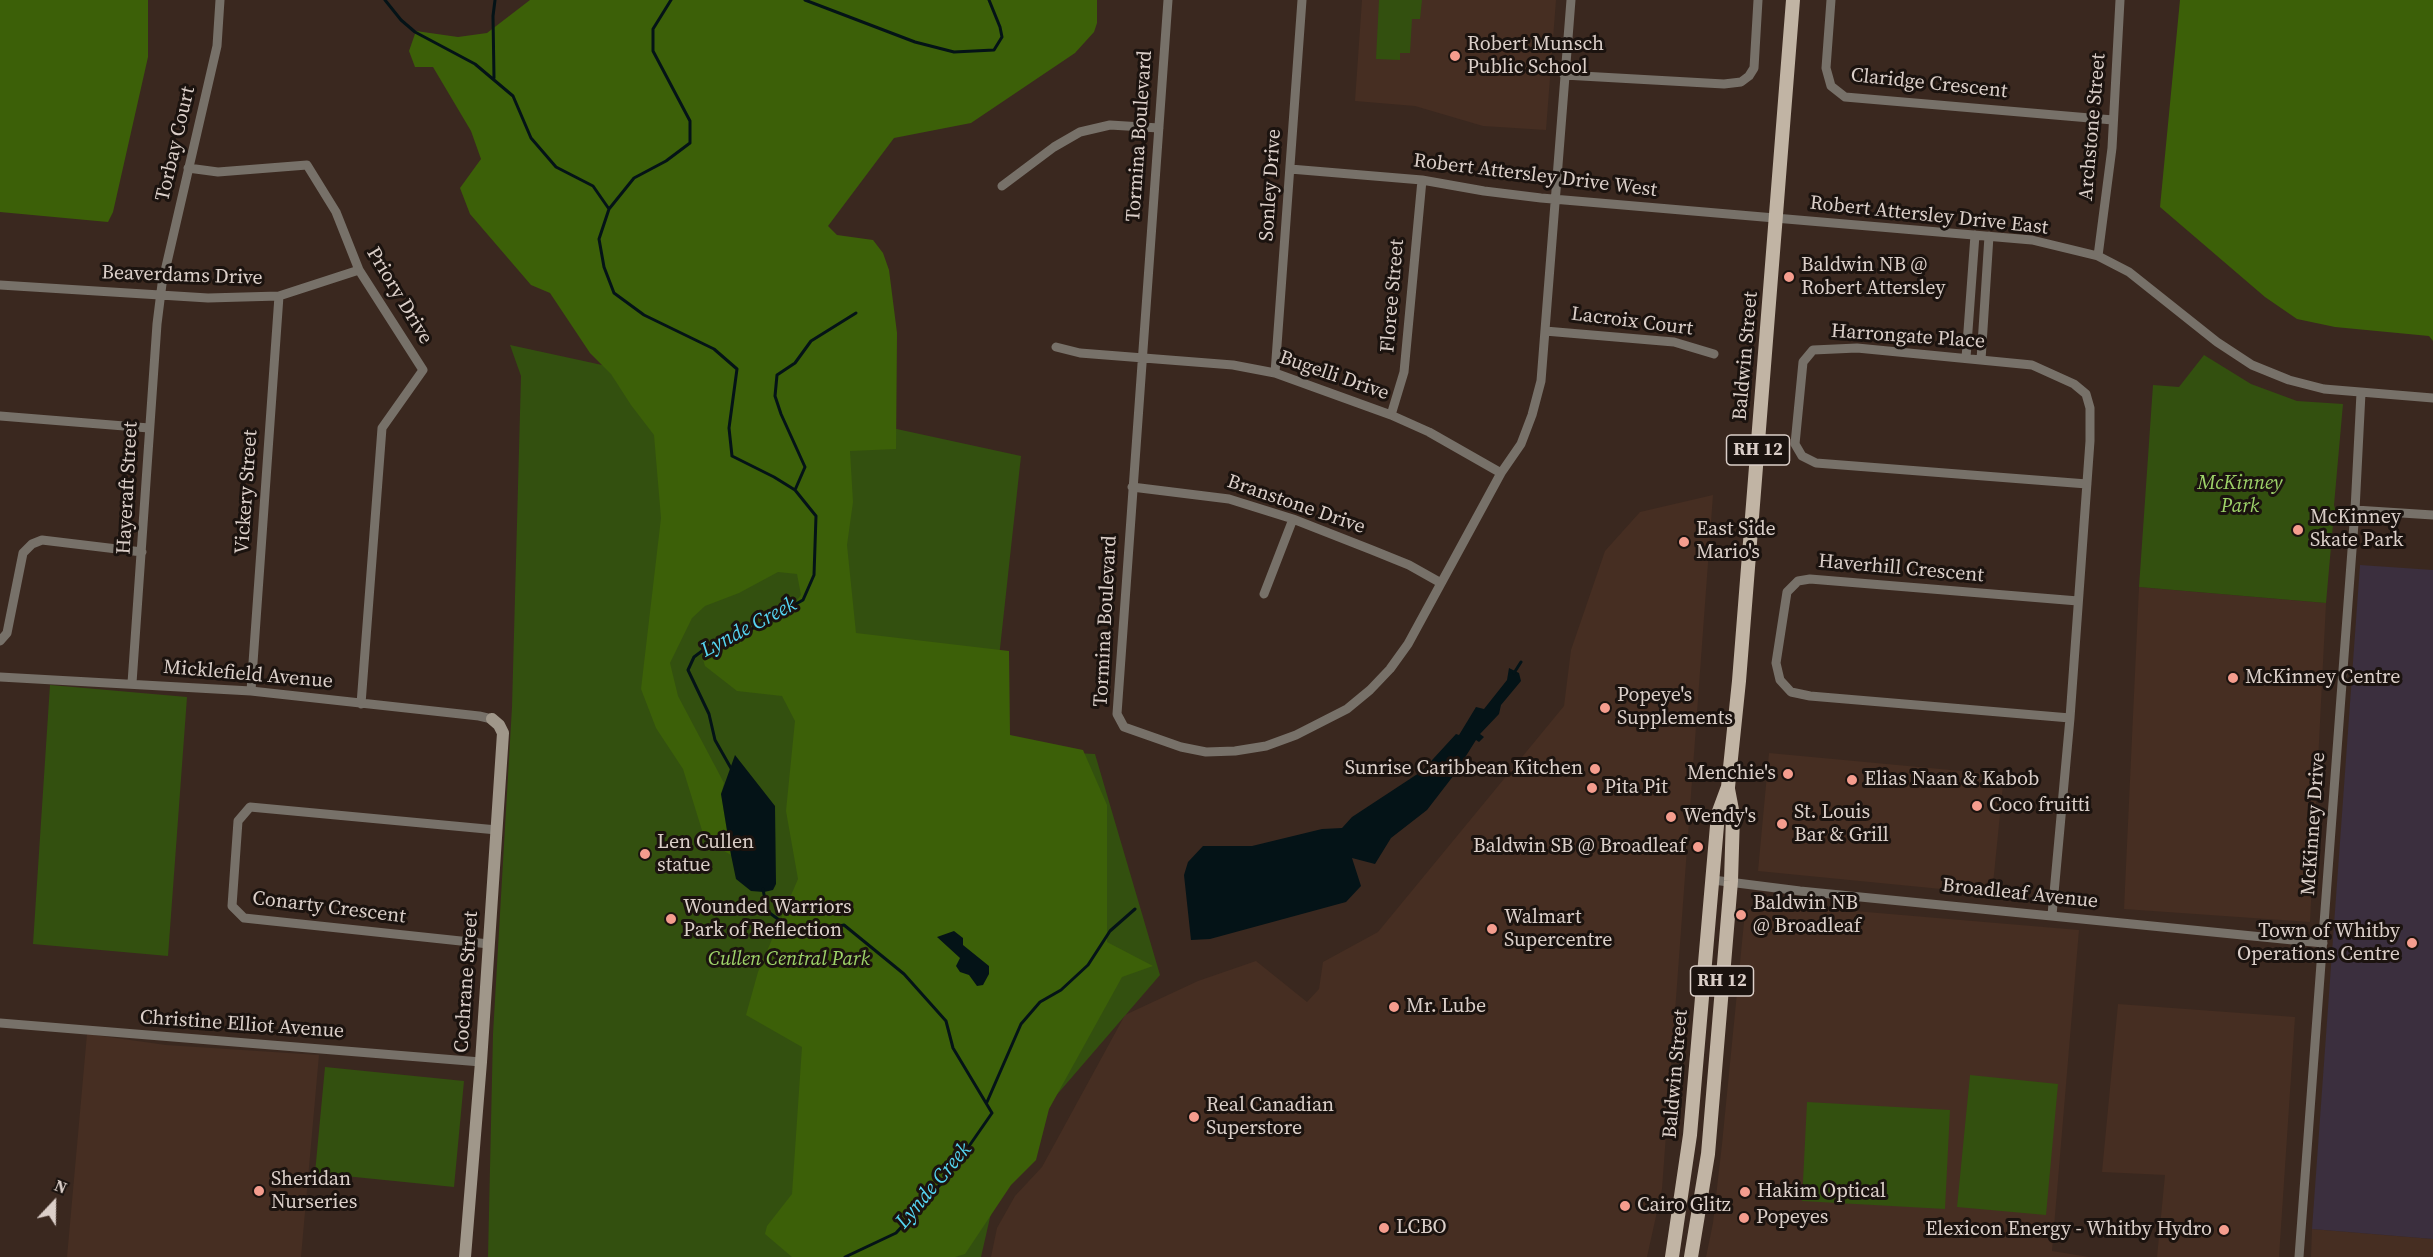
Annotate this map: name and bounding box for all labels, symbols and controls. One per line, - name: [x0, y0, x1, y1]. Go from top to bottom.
- place label: Robert Munsch Public School: [1467, 33, 1604, 80]
- marker: Robert Munsch Public School: [1448, 49, 1462, 63]
- street label: Tormina Boulevard: [1122, 50, 1158, 222]
- street label: Archstone Street: [2075, 52, 2111, 202]
- street label: Claridge Crescent: [1850, 64, 2008, 104]
- street label: Torbay Court: [151, 84, 201, 204]
- street label: Sonley Drive: [1255, 128, 1287, 242]
- street label: Robert Attersley Drive West: [1412, 149, 1658, 203]
- street label: Robert Attersley Drive East: [1809, 192, 2049, 240]
- street label: Floree Street: [1376, 238, 1410, 354]
- street label: Priory Drive: [361, 243, 437, 349]
- place label: Baldwin NB @ Robert Attersley: [1801, 254, 1946, 301]
- street label: Beaverdams Drive: [101, 261, 263, 291]
- marker: Baldwin NB @ Robert Attersley: [1782, 270, 1796, 284]
- street label: Baldwin Street: [1728, 290, 1764, 422]
- street label: Lacroix Court: [1570, 303, 1694, 341]
- street label: Harrongate Place: [1830, 320, 1986, 354]
- street label: Bugelli Drive: [1276, 346, 1392, 406]
- street label: Hayeraft Street: [113, 421, 143, 555]
- street label: Vickery Street: [231, 429, 263, 555]
- road number: RH 12: [1726, 435, 1790, 465]
- street label: Branstone Drive: [1224, 470, 1368, 540]
- park label: McKinney Park: [2197, 472, 2283, 519]
- place label: McKinney Skate Park: [2310, 506, 2404, 553]
- place label: East Side Mario's: [1696, 518, 1776, 565]
- marker: McKinney Skate Park: [2291, 523, 2305, 537]
- street label: Tormina Boulevard: [1090, 535, 1122, 707]
- marker: East Side Mario's: [1677, 535, 1691, 549]
- street label: Haverhill Crescent: [1817, 550, 1985, 588]
- water label: Lynde Creek: [697, 592, 801, 664]
- street label: Micklefield Avenue: [162, 656, 334, 694]
- place label: McKinney Centre: [2245, 666, 2400, 690]
- marker: McKinney Centre: [2226, 671, 2240, 685]
- place label: Popeye's Supplements: [1617, 684, 1733, 731]
- marker: Popeye's Supplements: [1598, 701, 1612, 715]
- street label: McKinney Drive: [2297, 751, 2331, 897]
- place label: Sunrise Caribbean Kitchen: [1345, 757, 1583, 781]
- marker: Sunrise Caribbean Kitchen: [1588, 762, 1602, 776]
- place label: Menchie's: [1687, 762, 1776, 786]
- marker: Menchie's: [1781, 767, 1795, 781]
- place label: Elias Naan & Kabob: [1864, 768, 2039, 792]
- marker: Elias Naan & Kabob: [1845, 773, 1859, 787]
- place label: Pita Pit: [1604, 776, 1668, 800]
- marker: Pita Pit: [1585, 781, 1599, 795]
- place label: Coco fruitti: [1989, 794, 2090, 818]
- marker: Coco fruitti: [1970, 799, 1984, 813]
- place label: St. Louis Bar & Grill: [1794, 801, 1889, 848]
- place label: Wendy's: [1683, 805, 1756, 829]
- marker: Wendy's: [1664, 810, 1678, 824]
- marker: St. Louis Bar & Grill: [1775, 817, 1789, 831]
- place label: Len Cullen statue: [657, 831, 754, 878]
- place label: Baldwin SB @ Broadleaf: [1473, 835, 1686, 859]
- marker: Baldwin SB @ Broadleaf: [1691, 840, 1705, 854]
- marker: Len Cullen statue: [638, 847, 652, 861]
- street label: Broadleaf Avenue: [1941, 874, 2099, 914]
- street label: Conarty Crescent: [251, 887, 407, 929]
- place label: Baldwin NB @ Broadleaf: [1753, 892, 1861, 939]
- place label: Wounded Warriors Park of Reflection: [683, 896, 852, 943]
- place label: Walmart Supercentre: [1504, 906, 1613, 953]
- marker: Baldwin NB @ Broadleaf: [1734, 908, 1748, 922]
- street label: Cochrane Street: [450, 910, 484, 1054]
- marker: Wounded Warriors Park of Reflection: [664, 912, 678, 926]
- place label: Town of Whitby Operations Centre: [2237, 920, 2400, 967]
- marker: Walmart Supercentre: [1485, 922, 1499, 936]
- marker: Town of Whitby Operations Centre: [2405, 936, 2419, 950]
- park label: Cullen Central Park: [708, 948, 870, 972]
- road number: RH 12: [1690, 966, 1754, 996]
- place label: Mr. Lube: [1406, 995, 1486, 1019]
- marker: Mr. Lube: [1387, 1000, 1401, 1014]
- street label: Christine Elliot Avenue: [139, 1006, 345, 1044]
- street label: Baldwin Street: [1658, 1008, 1694, 1140]
- place label: Real Canadian Superstore: [1206, 1094, 1334, 1141]
- marker: Real Canadian Superstore: [1187, 1110, 1201, 1124]
- water label: Lynde Creek: [891, 1138, 977, 1234]
- place label: Sheridan Nurseries: [271, 1168, 357, 1215]
- north arrow: [24, 1173, 84, 1233]
- text: N: [51, 1174, 70, 1199]
- place label: Hakim Optical: [1757, 1180, 1886, 1204]
- marker: Sheridan Nurseries: [252, 1184, 266, 1198]
- marker: Hakim Optical: [1738, 1185, 1752, 1199]
- place label: Cairo Glitz: [1637, 1194, 1731, 1218]
- marker: Cairo Glitz: [1618, 1199, 1632, 1213]
- place label: Popeyes: [1756, 1206, 1829, 1230]
- marker: Popeyes: [1737, 1211, 1751, 1225]
- place label: LCBO: [1396, 1216, 1447, 1240]
- place label: Elexicon Energy - Whitby Hydro: [1925, 1218, 2212, 1242]
- marker: LCBO: [1377, 1221, 1391, 1235]
- marker: Elexicon Energy - Whitby Hydro: [2217, 1223, 2231, 1237]

